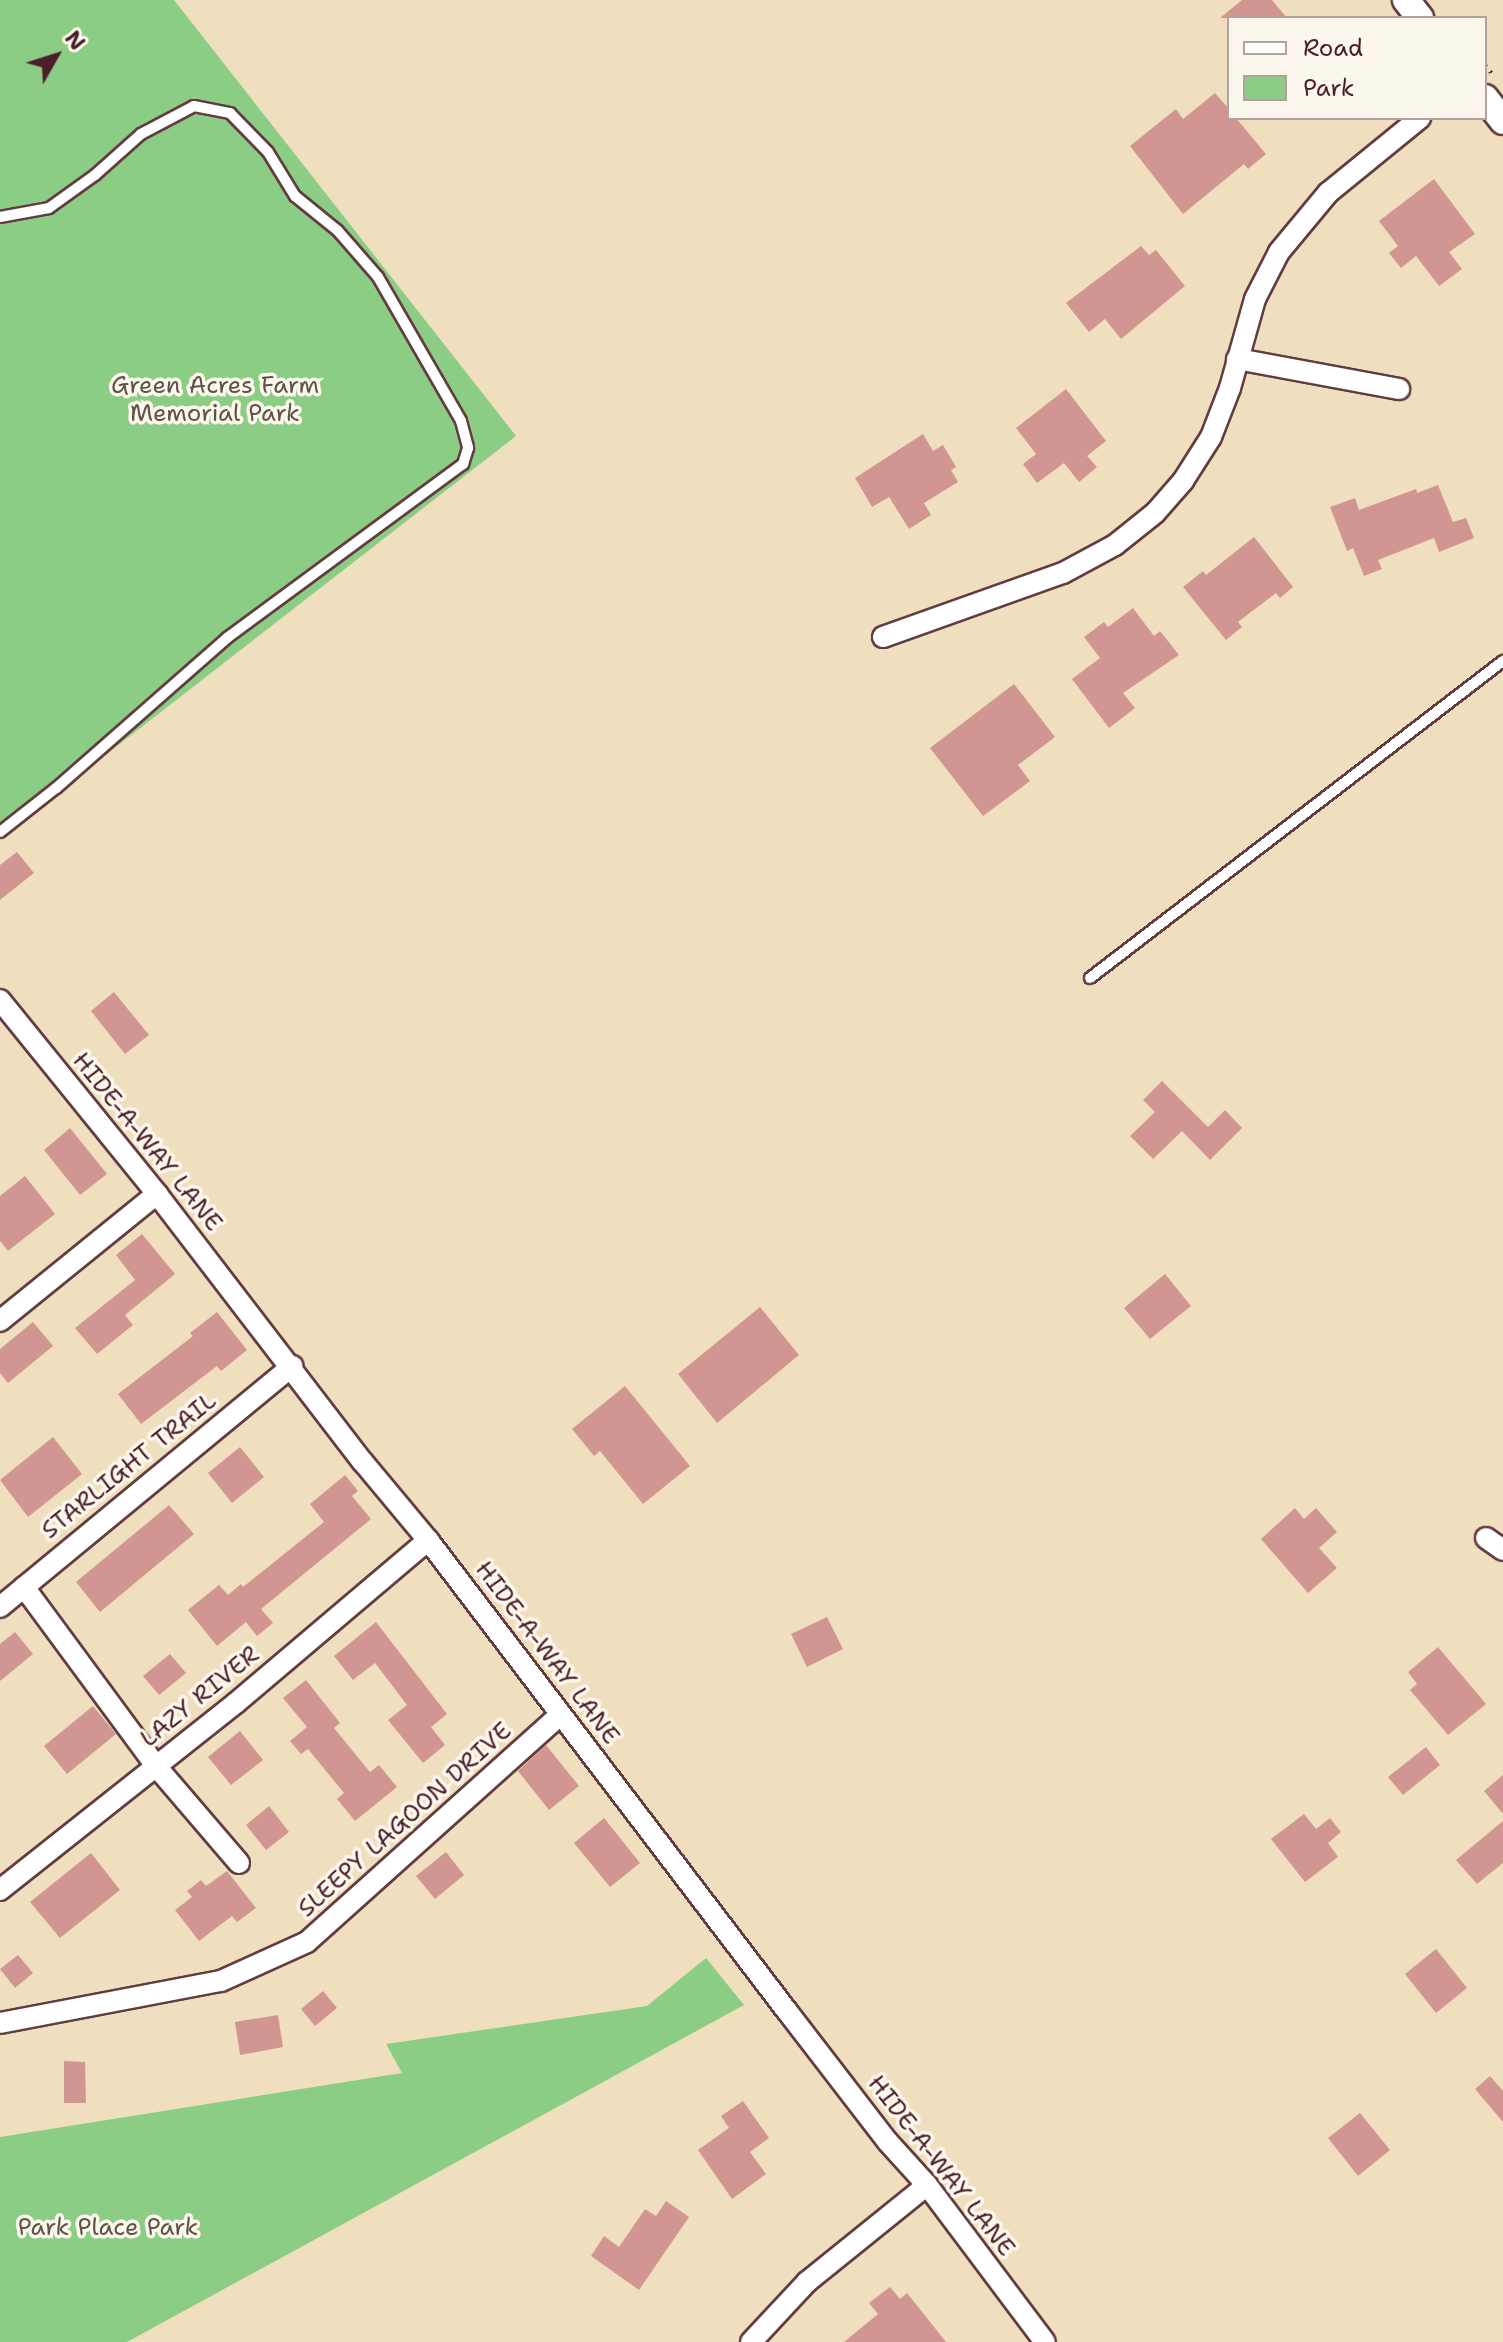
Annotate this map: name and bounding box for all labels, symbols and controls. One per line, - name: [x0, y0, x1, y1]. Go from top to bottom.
- north arrow: [16, 16, 96, 96]
- legend: [1227, 16, 1487, 120]
- text: N: [58, 25, 92, 56]
- text: Road: [1303, 32, 1363, 64]
- text: Park: [1303, 72, 1355, 104]
- park label: Green Acres Farm Memorial Park: [111, 372, 319, 428]
- street label: HIDE-A-WAY LANE: [66, 1047, 228, 1237]
- street label: STARLIGHT TRAIL: [36, 1387, 222, 1545]
- street label: HIDE-A-WAY LANE: [469, 1556, 625, 1750]
- street label: LAZY RIVER: [135, 1640, 265, 1754]
- street label: SLEEPY LAGOON DRIVE: [292, 1717, 518, 1923]
- street label: HIDE-A-WAY LANE: [861, 2070, 1021, 2262]
- park label: Park Place Park: [18, 2214, 198, 2242]

